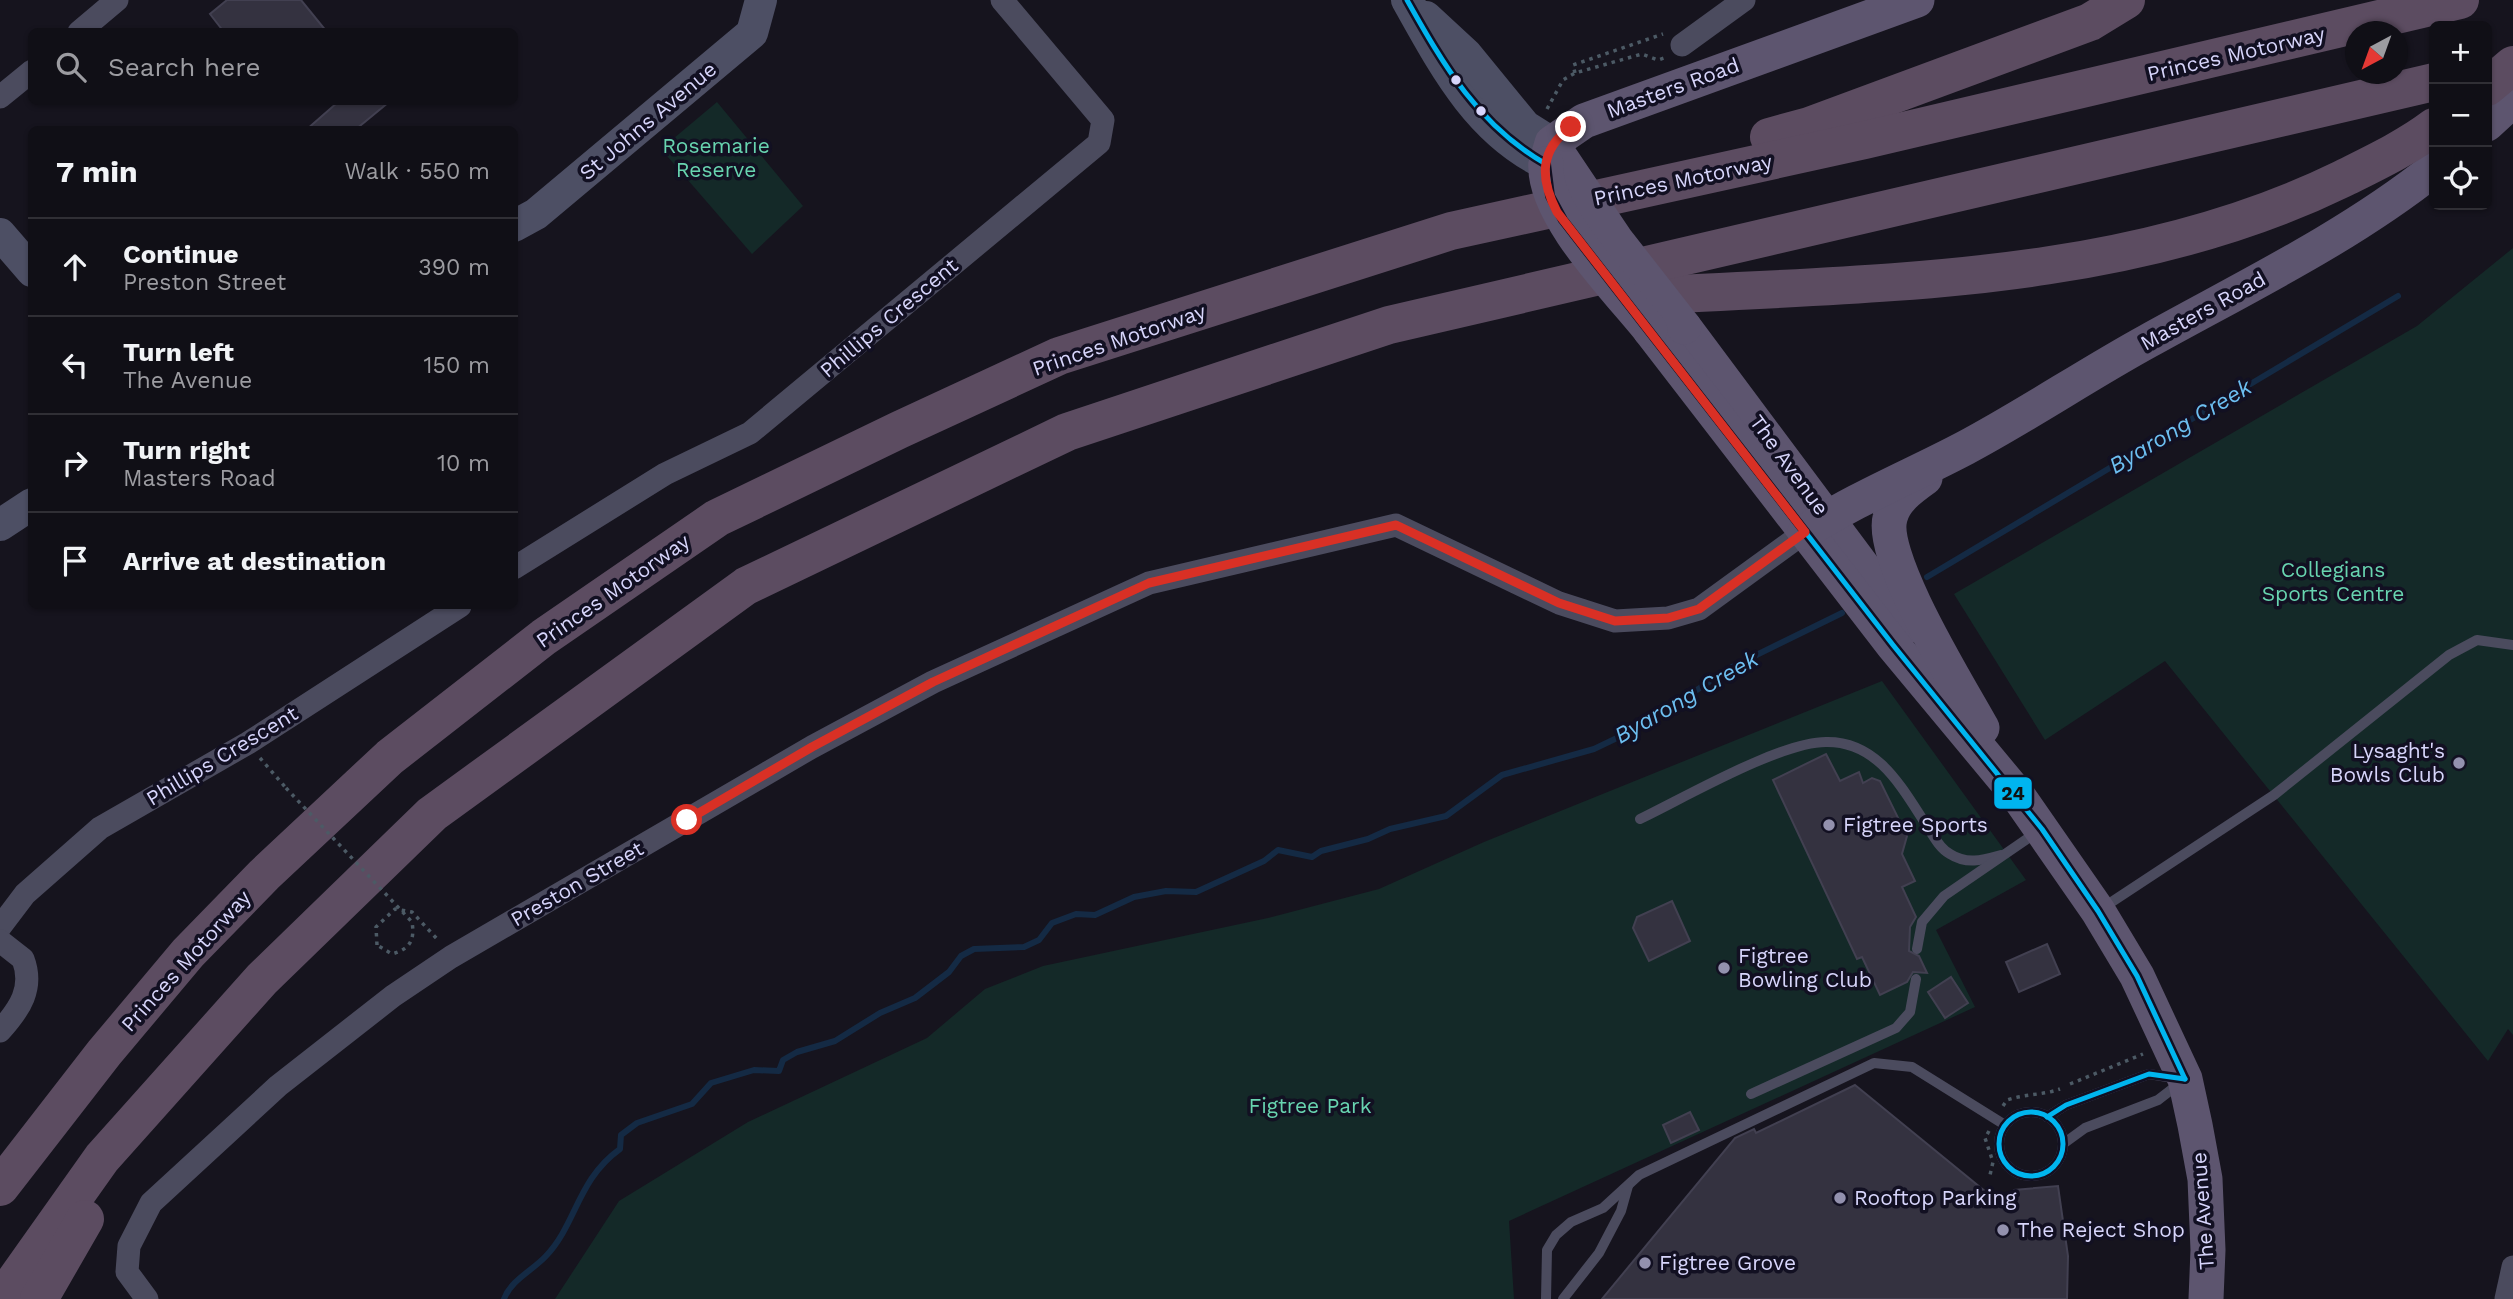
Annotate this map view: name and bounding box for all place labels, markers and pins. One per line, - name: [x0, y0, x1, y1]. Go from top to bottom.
- unlabelled marker: [1449, 73, 1463, 87]
- unlabelled marker: [1474, 104, 1488, 118]
- place label: Lysaght's Bowls Club: [2330, 738, 2445, 787]
- marker: Lysaght's Bowls Club: [2451, 755, 2467, 771]
- place label: Figtree Sports: [1843, 812, 1988, 837]
- marker: Figtree Sports: [1821, 817, 1837, 833]
- place label: Figtree Bowling Club: [1738, 943, 1872, 992]
- marker: Figtree Bowling Club: [1716, 960, 1732, 976]
- place label: Rooftop Parking: [1854, 1185, 2017, 1210]
- marker: Rooftop Parking: [1832, 1190, 1848, 1206]
- place label: The Reject Shop: [2017, 1217, 2185, 1242]
- marker: The Reject Shop: [1995, 1222, 2011, 1238]
- place label: Figtree Grove: [1659, 1250, 1796, 1275]
- marker: Figtree Grove: [1637, 1255, 1653, 1271]

